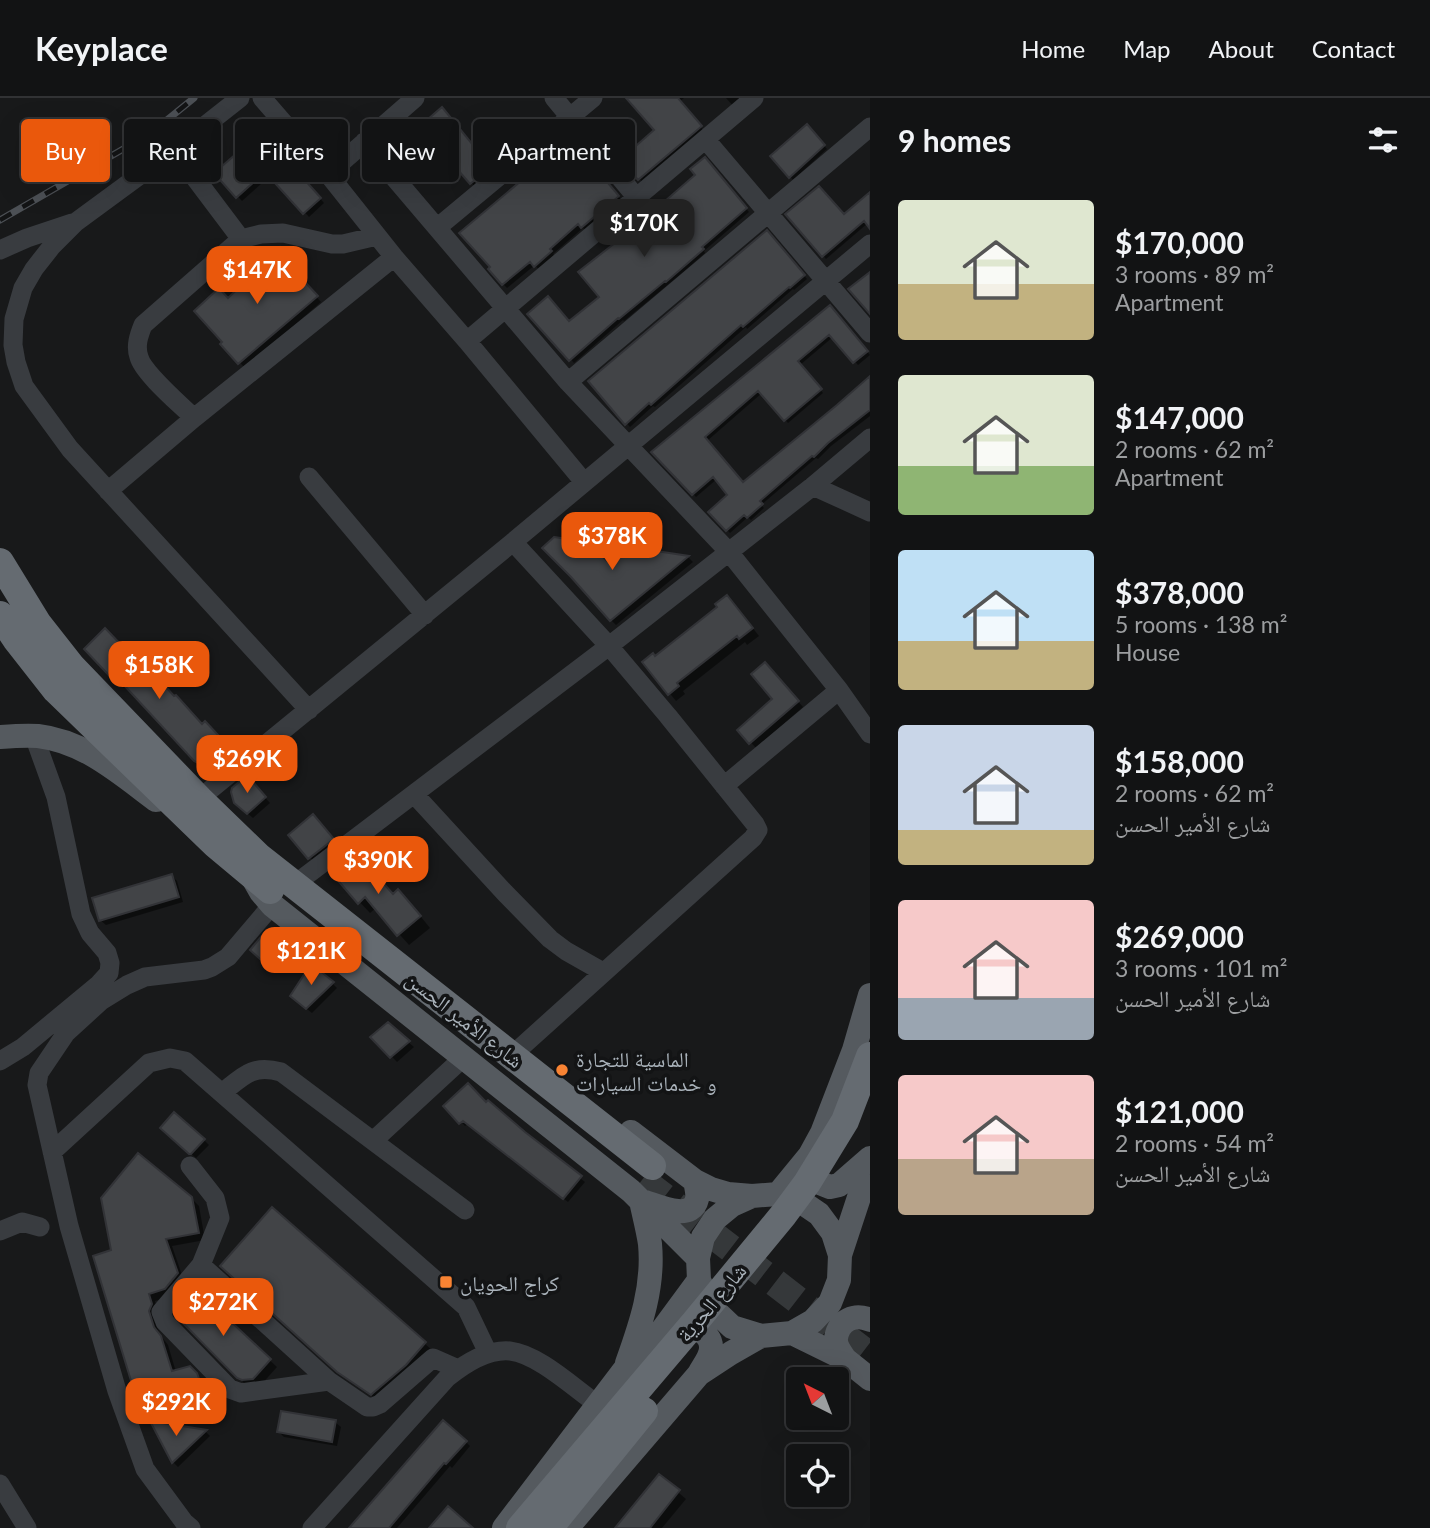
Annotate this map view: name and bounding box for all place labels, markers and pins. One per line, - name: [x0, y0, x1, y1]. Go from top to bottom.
- pin: $170K: [595, 200, 693, 259]
- pin: $147K: [208, 246, 306, 306]
- pin: $378K: [563, 512, 661, 572]
- pin: $158K: [110, 642, 208, 701]
- pin: $269K: [198, 736, 296, 795]
- pin: $390K: [329, 836, 427, 896]
- pin: $121K: [262, 928, 360, 987]
- place label: الماسية للتجارة و خدمات السيارات: [576, 1046, 717, 1095]
- marker: الماسية للتجارة و خدمات السيارات: [554, 1062, 570, 1078]
- place label: كراج الحويان: [460, 1270, 559, 1297]
- marker: كراج الحويان: [438, 1274, 454, 1290]
- pin: $272K: [174, 1278, 272, 1338]
- pin: $292K: [127, 1378, 225, 1438]

